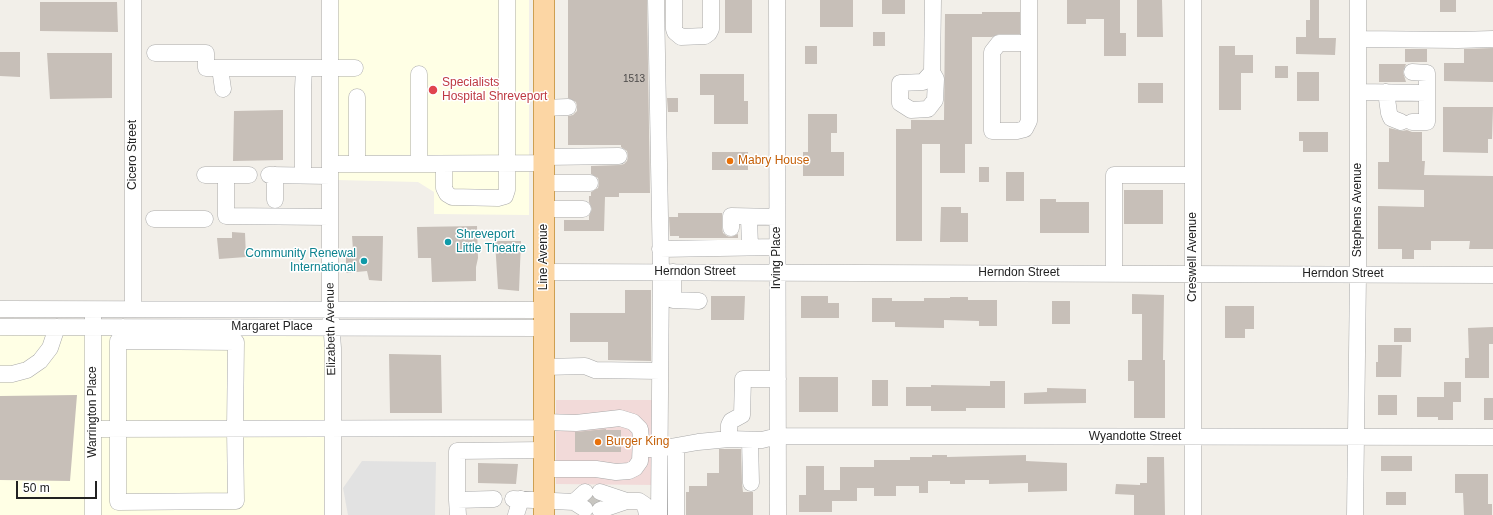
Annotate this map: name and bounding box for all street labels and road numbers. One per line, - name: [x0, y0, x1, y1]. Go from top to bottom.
- street label: Cicero Street: [126, 120, 140, 190]
- street label: Stephens Avenue: [1351, 163, 1365, 257]
- street label: Creswell Avenue: [1186, 212, 1200, 302]
- street label: Line Avenue: [537, 224, 551, 290]
- street label: Irving Place: [770, 227, 784, 289]
- street label: Herndon Street: [654, 265, 736, 279]
- street label: Herndon Street: [978, 266, 1060, 280]
- street label: Herndon Street: [1302, 267, 1384, 281]
- street label: Elizabeth Avenue: [323, 282, 339, 376]
- street label: Margaret Place: [231, 320, 313, 334]
- street label: Warrington Place: [86, 366, 100, 458]
- street label: Wyandotte Street: [1089, 430, 1181, 444]

